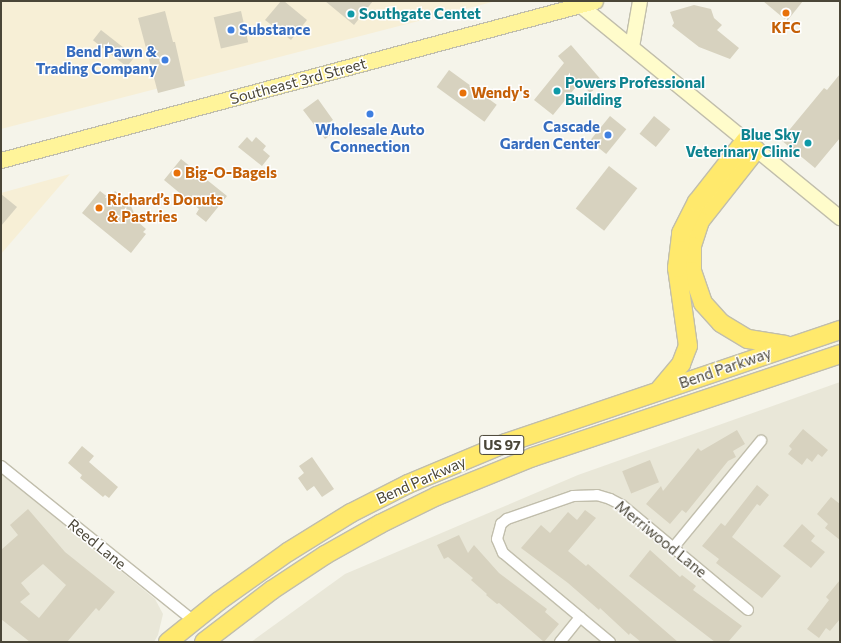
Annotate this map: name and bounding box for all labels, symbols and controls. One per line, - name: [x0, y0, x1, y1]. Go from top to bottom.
- place label: Southgate Centet: [359, 5, 481, 23]
- marker: KFC: [781, 8, 791, 18]
- marker: Southgate Centet: [346, 9, 356, 19]
- place label: KFC: [771, 19, 801, 37]
- place label: Substance: [239, 21, 310, 39]
- marker: Substance: [226, 25, 236, 35]
- place label: Bend Pawn & Trading Company: [36, 42, 157, 77]
- street label: Southeast 3rd Street: [228, 54, 368, 108]
- marker: Bend Pawn & Trading Company: [160, 55, 170, 65]
- place label: Powers Professional Building: [565, 73, 705, 108]
- place label: Wendy's: [471, 84, 530, 102]
- marker: Powers Professional Building: [552, 86, 562, 96]
- marker: Wendy's: [458, 88, 468, 98]
- marker: Wholesale Auto Connection: [365, 109, 375, 119]
- place label: Cascade Garden Center: [500, 117, 600, 152]
- place label: Wholesale Auto Connection: [315, 120, 425, 155]
- place label: Blue Sky Veterinary Clinic: [686, 125, 800, 160]
- marker: Cascade Garden Center: [603, 130, 613, 140]
- marker: Blue Sky Veterinary Clinic: [803, 138, 813, 148]
- place label: Big-O-Bagels: [185, 164, 277, 182]
- marker: Big-O-Bagels: [172, 168, 182, 178]
- place label: Richard’s Donuts & Pastries: [107, 190, 223, 225]
- marker: Richard’s Donuts & Pastries: [94, 203, 104, 213]
- street label: Bend Parkway: [676, 344, 774, 392]
- road number: US 97: [479, 433, 525, 457]
- street label: Bend Parkway: [373, 452, 469, 508]
- street label: Merriwood Lane: [612, 497, 710, 581]
- street label: Reed Lane: [64, 515, 130, 573]

